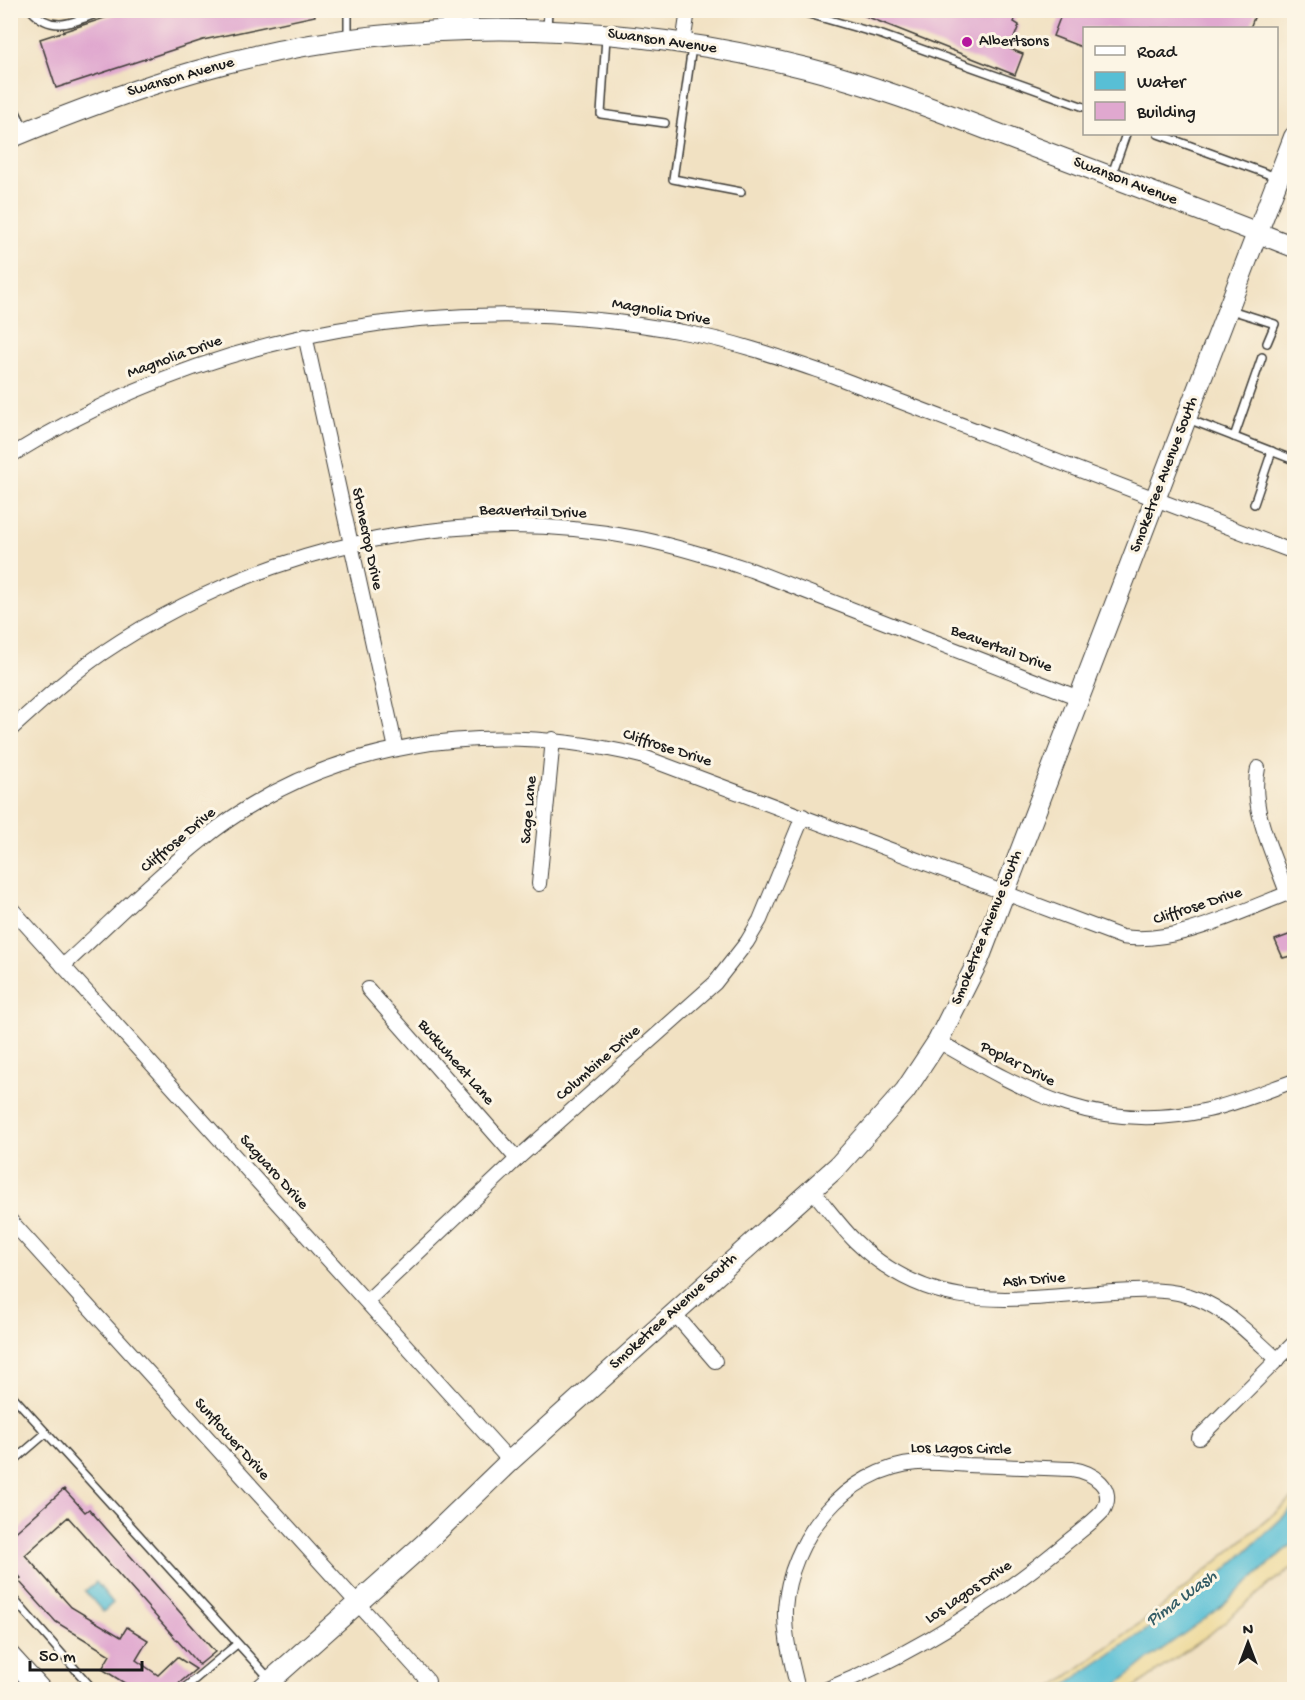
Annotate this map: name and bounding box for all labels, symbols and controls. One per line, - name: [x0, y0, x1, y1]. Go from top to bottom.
- street label: Swanson Avenue: [606, 25, 719, 59]
- legend: [1083, 27, 1278, 135]
- place label: Albertsons: [979, 33, 1050, 52]
- marker: Albertsons: [960, 35, 974, 49]
- text: Road: [1137, 43, 1178, 64]
- street label: Swanson Avenue: [126, 54, 237, 102]
- text: Water: [1137, 73, 1187, 94]
- text: Building: [1136, 103, 1196, 124]
- street label: Swanson Avenue: [1070, 153, 1180, 211]
- street label: Magnolia Drive: [610, 295, 712, 331]
- street label: Magnolia Drive: [125, 332, 226, 384]
- street label: Smoketree Avenue South: [1127, 394, 1204, 556]
- street label: Stonecrop Drive: [346, 486, 386, 593]
- street label: Beavertail Drive: [478, 502, 588, 524]
- street label: Beavertail Drive: [947, 622, 1055, 678]
- street label: Cliffrose Drive: [620, 726, 715, 773]
- street label: Sage Lane: [518, 775, 542, 845]
- street label: Cliffrose Drive: [138, 804, 221, 878]
- street label: Smoketree Avenue South: [948, 847, 1028, 1008]
- street label: Cliffrose Drive: [1151, 883, 1246, 930]
- street label: Buckwheat Lane: [412, 1016, 498, 1110]
- street label: Columbine Drive: [553, 1022, 646, 1106]
- street label: Poplar Drive: [975, 1038, 1058, 1092]
- street label: Saguaro Drive: [234, 1132, 312, 1215]
- street label: Smoketree Avenue South: [606, 1249, 742, 1374]
- street label: Ash Drive: [1002, 1269, 1067, 1293]
- street label: Sunflower Drive: [189, 1395, 273, 1486]
- street label: Los Lagos Circle: [910, 1440, 1012, 1460]
- street label: Los Lagos Drive: [922, 1557, 1017, 1629]
- water label: Pima Wash: [1142, 1566, 1222, 1632]
- north arrow: [1218, 1613, 1278, 1673]
- text: N: [1243, 1622, 1254, 1641]
- scale bar: [30, 1634, 142, 1672]
- text: 50 m: [39, 1647, 76, 1668]

